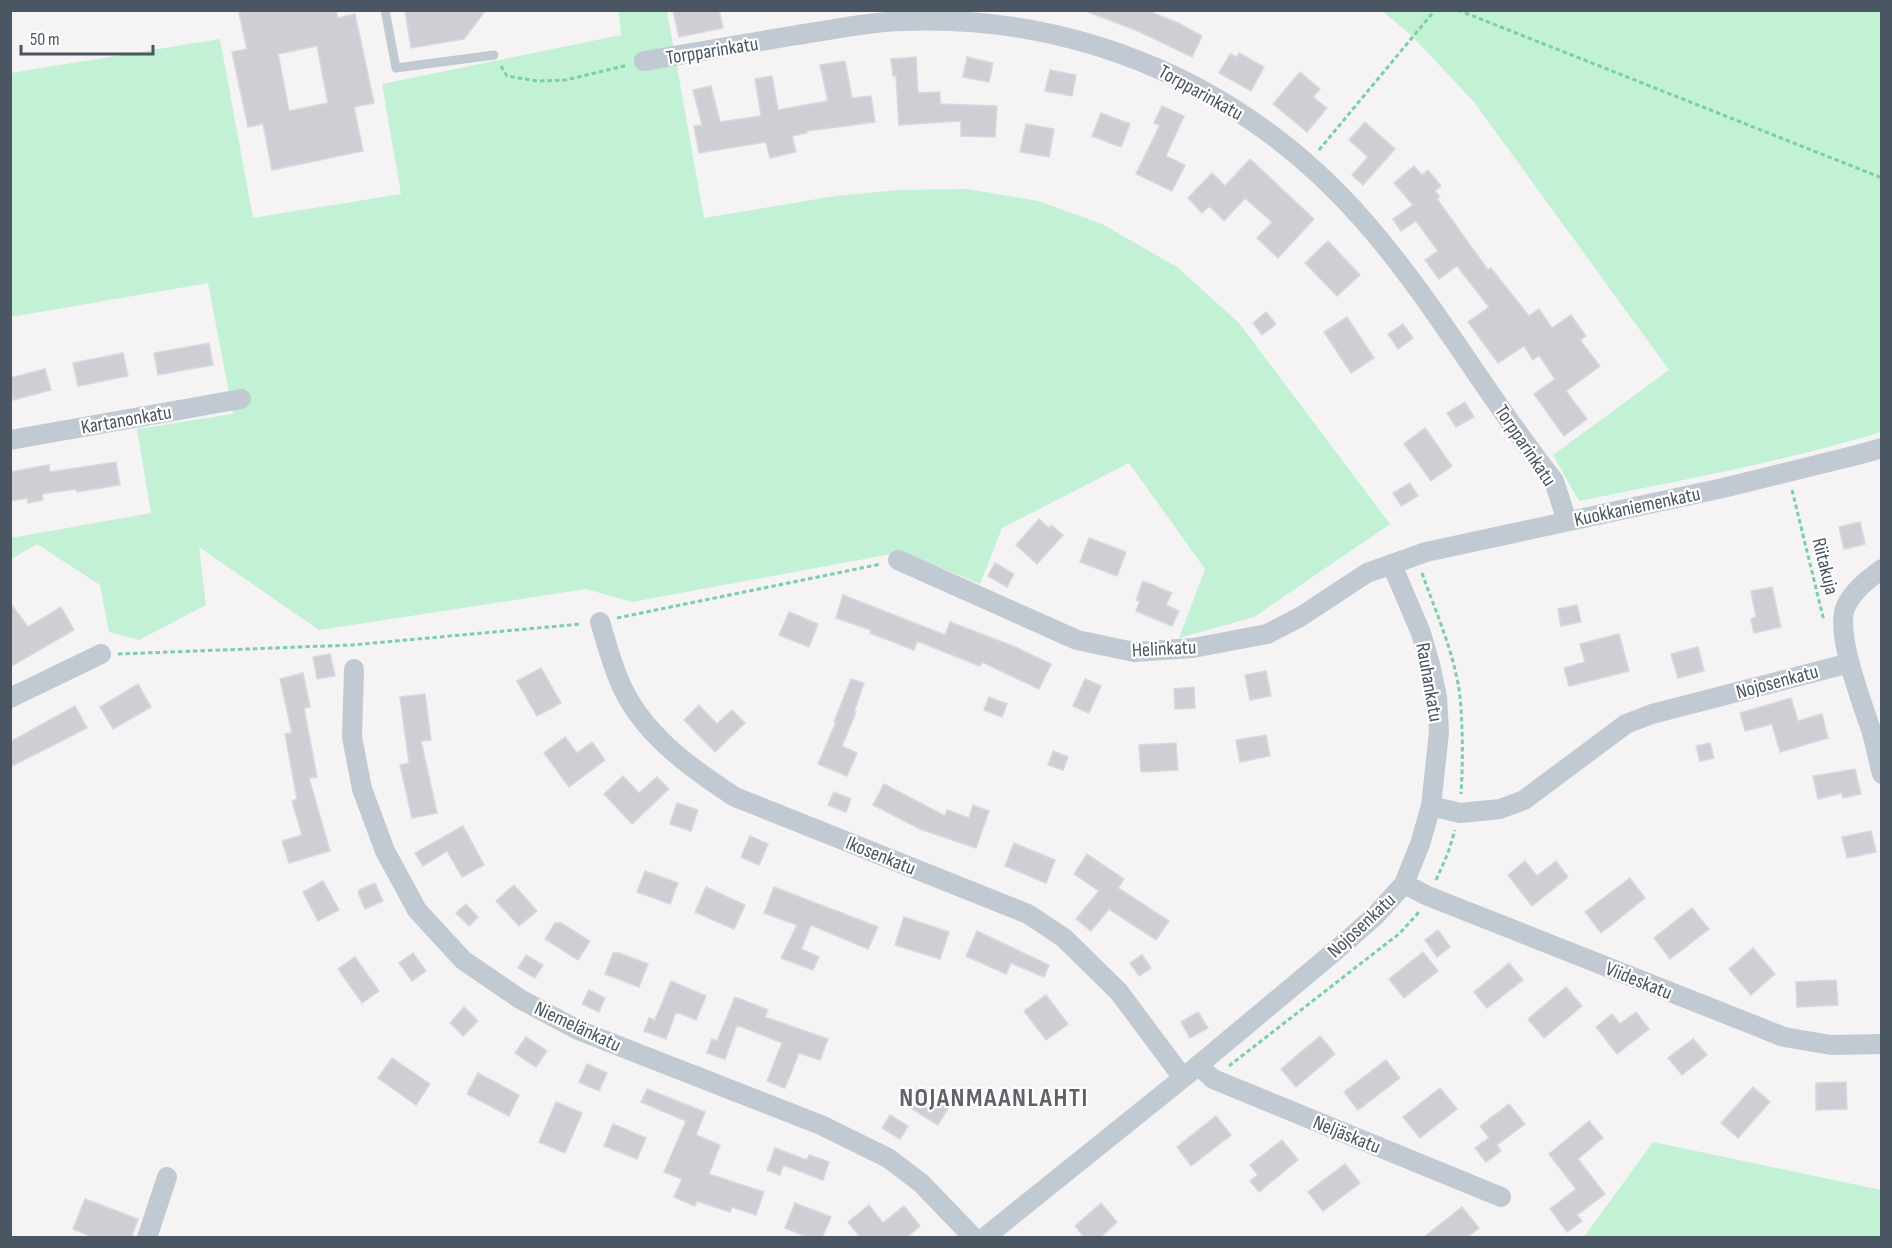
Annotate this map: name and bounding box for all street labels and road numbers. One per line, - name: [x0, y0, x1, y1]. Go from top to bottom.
- street label: Torpparinkatu: [664, 32, 760, 70]
- street label: Torpparinkatu: [1154, 60, 1247, 126]
- street label: Kartanonkatu: [79, 400, 173, 440]
- street label: Torpparinkatu: [1489, 400, 1561, 491]
- street label: Kuokkaniemenkatu: [1572, 482, 1702, 532]
- street label: Riitakuja: [1806, 535, 1844, 597]
- street label: Helinkatu: [1131, 635, 1197, 663]
- street label: Rauhankatu: [1410, 641, 1448, 723]
- street label: Nojosenkatu: [1734, 660, 1821, 704]
- street label: Ikosenkatu: [842, 831, 919, 881]
- street label: Nojosenkatu: [1323, 888, 1401, 963]
- street label: Viideskatu: [1602, 957, 1675, 1005]
- street label: Niemelänkatu: [531, 996, 625, 1057]
- street label: Neljäskatu: [1309, 1111, 1384, 1159]

